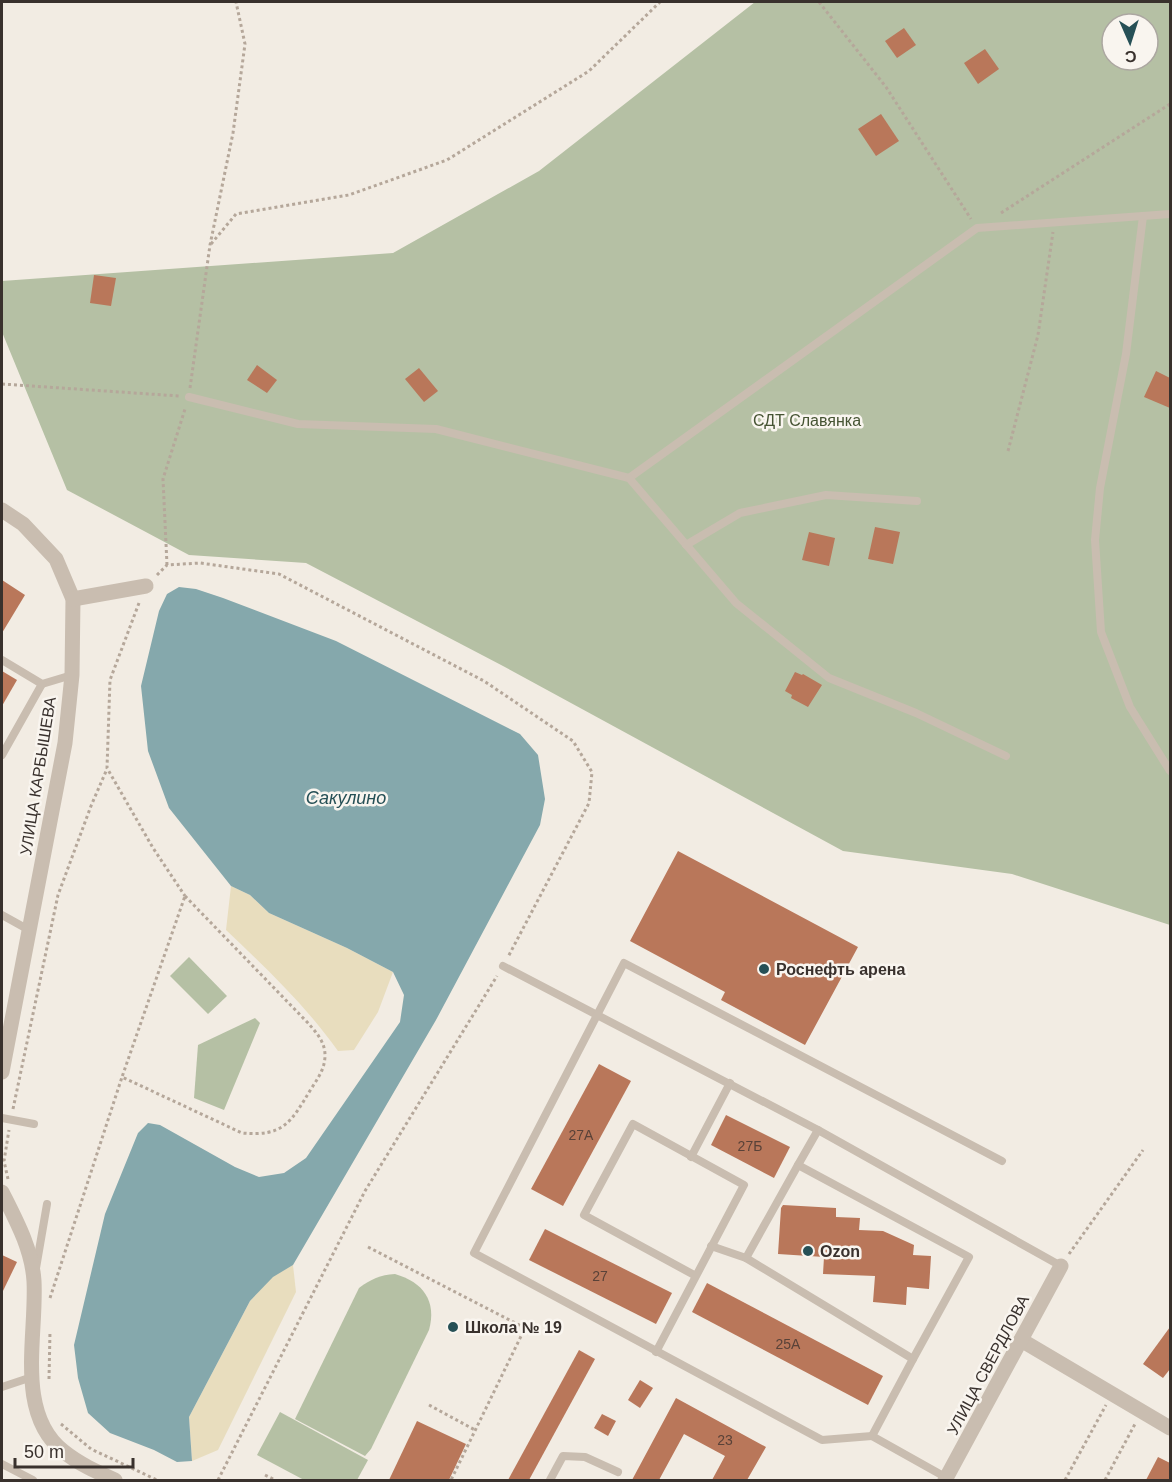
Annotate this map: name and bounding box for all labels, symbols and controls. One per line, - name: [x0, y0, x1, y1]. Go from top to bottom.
- north arrow: [1100, 12, 1160, 72]
- text: С: [1124, 48, 1137, 65]
- park label: СДТ Славянка: [753, 412, 861, 429]
- street label: УЛИЦА КАРБЫШЕВА: [17, 695, 59, 856]
- water label: Сакулино: [306, 788, 386, 808]
- place label: Роснефть арена: [776, 961, 905, 978]
- marker: Роснефть арена: [757, 962, 771, 976]
- house number: 27А: [569, 1127, 594, 1143]
- house number: 27Б: [738, 1138, 762, 1154]
- place label: Ozon: [820, 1243, 860, 1260]
- marker: Ozon: [801, 1244, 815, 1258]
- house number: 27: [592, 1268, 608, 1284]
- street label: УЛИЦА СВЕРДЛОВА: [944, 1292, 1032, 1438]
- place label: Школа № 19: [465, 1319, 562, 1336]
- marker: Школа № 19: [446, 1320, 460, 1334]
- house number: 25А: [776, 1336, 801, 1352]
- scale bar: [15, 1431, 134, 1469]
- house number: 23: [717, 1432, 733, 1448]
- text: 50 m: [24, 1442, 64, 1462]

